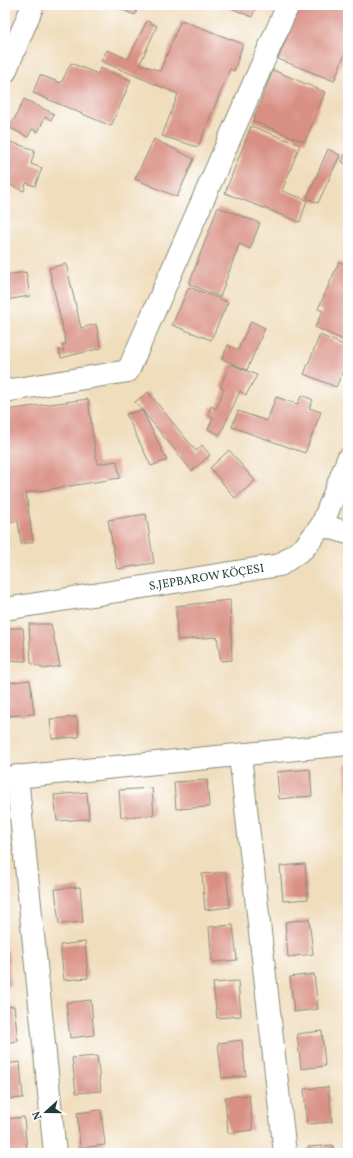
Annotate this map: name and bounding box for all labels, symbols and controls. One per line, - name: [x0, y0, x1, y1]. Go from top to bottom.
- street label: S.JEPBAROW KÖÇESI: [148, 561, 265, 595]
- north arrow: [26, 1092, 66, 1132]
- text: N: [30, 1109, 46, 1121]

